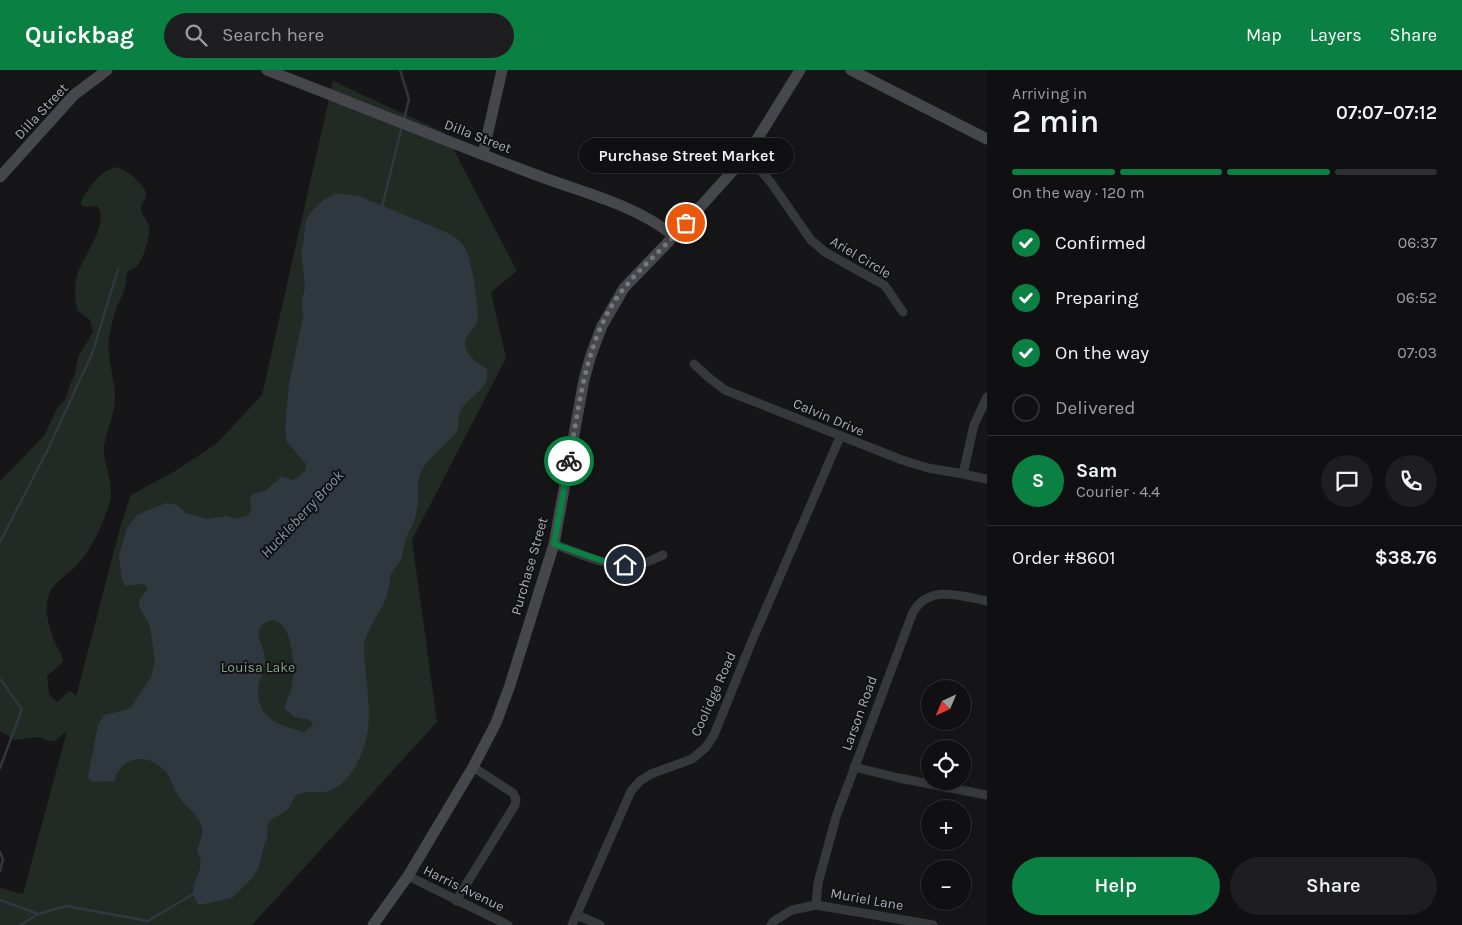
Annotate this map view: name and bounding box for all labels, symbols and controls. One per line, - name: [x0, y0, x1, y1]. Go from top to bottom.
- search box: [164, 13, 514, 58]
- text: Quickbag: [25, 21, 134, 49]
- icon: search: [182, 21, 210, 49]
- text: Search here: [222, 24, 324, 46]
- text: Map: [1246, 24, 1282, 46]
- text: Layers: [1310, 24, 1362, 46]
- text: Share: [1390, 24, 1437, 46]
- street label: Dilla Street: [11, 80, 72, 143]
- text: Arriving in: [1012, 84, 1087, 103]
- text: 07:07–07:12: [1336, 102, 1437, 124]
- text: 2 min: [1012, 103, 1099, 140]
- street label: Dilla Street: [442, 116, 514, 157]
- callout: Purchase Street Market: [578, 138, 794, 173]
- text: Purchase Street Market: [598, 146, 775, 165]
- text: On the way · 120 m: [1012, 183, 1145, 202]
- pin: [665, 202, 707, 244]
- icon: bag: [672, 209, 700, 237]
- icon: check: [1012, 229, 1040, 257]
- text: Confirmed: [1055, 232, 1146, 254]
- street label: Ariel Circle: [827, 233, 894, 282]
- text: 06:37: [1398, 233, 1437, 252]
- icon: check: [1012, 284, 1040, 312]
- text: Preparing: [1055, 287, 1138, 309]
- text: 06:52: [1396, 288, 1437, 307]
- icon: check: [1012, 339, 1040, 367]
- text: On the way: [1055, 342, 1149, 364]
- text: 07:03: [1397, 343, 1437, 362]
- street label: Calvin Drive: [791, 395, 867, 440]
- text: Delivered: [1055, 397, 1135, 419]
- courier: [544, 436, 594, 486]
- icon: bike: [555, 447, 583, 475]
- button: chat: [1321, 455, 1373, 507]
- button: phone: [1385, 455, 1437, 507]
- text: Sam: [1076, 460, 1117, 482]
- water label: Huckleberry Brook: [257, 466, 347, 562]
- text: S: [1032, 470, 1044, 492]
- text: Courier · 4.4: [1076, 482, 1160, 501]
- street label: Purchase Street: [507, 515, 552, 617]
- pin: [604, 544, 646, 586]
- text: Order #8601: [1012, 547, 1116, 569]
- text: $38.76: [1375, 547, 1437, 569]
- icon: home: [611, 551, 639, 579]
- street label: Coolidge Road: [687, 649, 740, 739]
- park label: Louisa Lake: [221, 659, 295, 676]
- street label: Larson Road: [838, 673, 881, 753]
- north arrow: [921, 680, 971, 730]
- map controls: [921, 680, 971, 910]
- button: locate: [921, 740, 971, 790]
- button: +: [921, 800, 971, 850]
- button: Help: [1012, 857, 1220, 915]
- button: Share: [1230, 857, 1437, 915]
- button: −: [921, 860, 971, 910]
- street label: Harris Avenue: [420, 861, 507, 915]
- street label: Muriel Lane: [829, 885, 905, 914]

